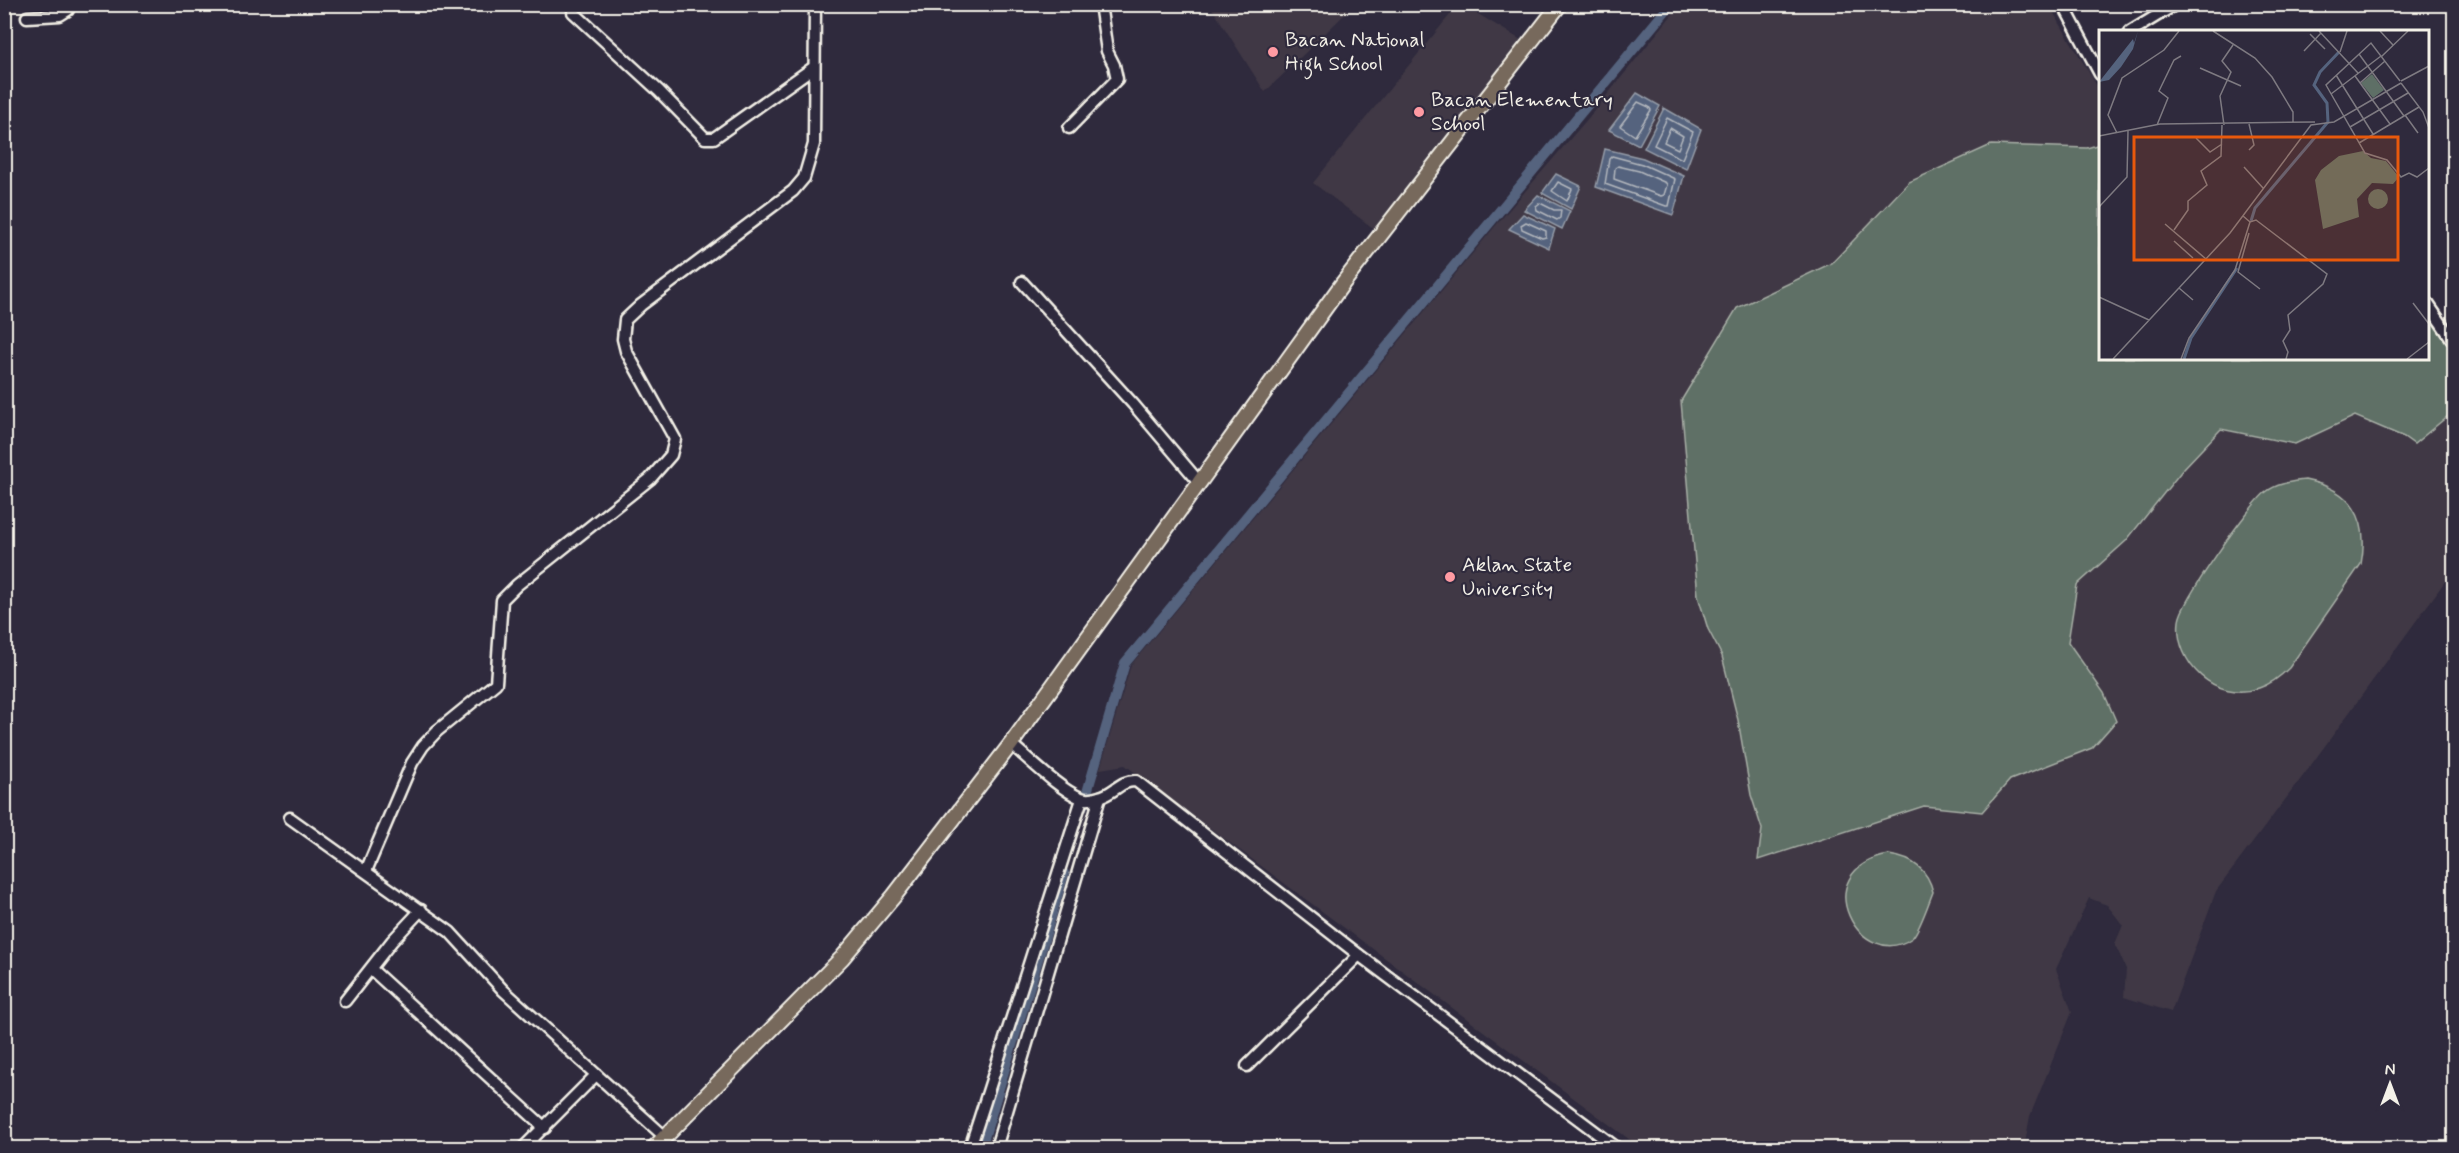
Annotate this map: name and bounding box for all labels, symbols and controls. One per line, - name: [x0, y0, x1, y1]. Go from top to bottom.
- place label: Bacan National High School: [1285, 26, 1425, 80]
- inset map: [2099, 30, 2429, 360]
- marker: Bacan National High School: [1266, 45, 1280, 59]
- place label: Bacan Elementary School: [1431, 86, 1613, 138]
- marker: Bacan Elementary School: [1412, 105, 1426, 119]
- place label: Aklan State University: [1462, 551, 1572, 603]
- marker: Aklan State University: [1443, 570, 1457, 584]
- north arrow: [2360, 1054, 2420, 1114]
- text: N: [2385, 1060, 2395, 1081]

